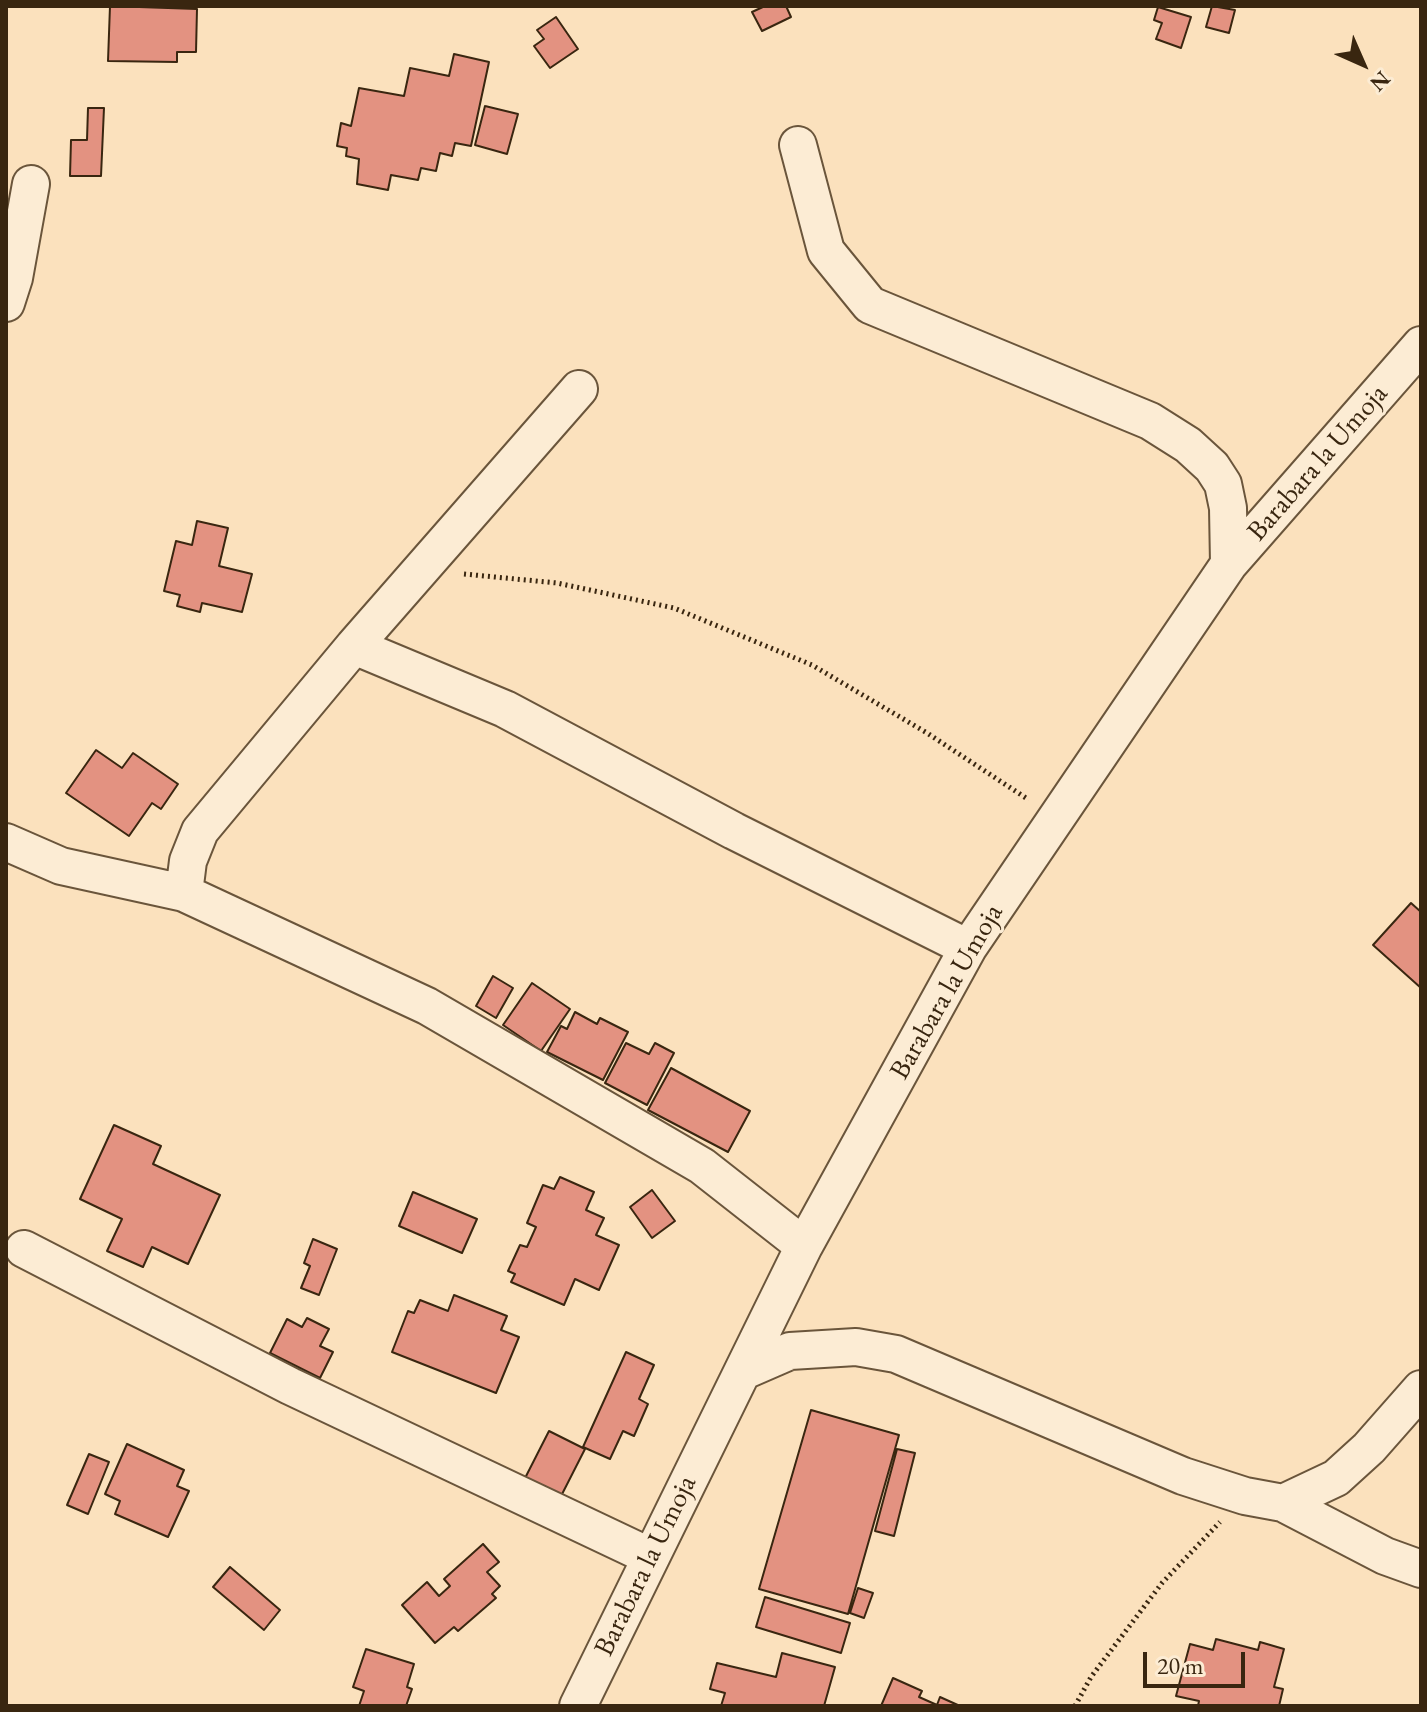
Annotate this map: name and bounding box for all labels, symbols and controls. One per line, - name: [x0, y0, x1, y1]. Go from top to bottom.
- north arrow: [1323, 24, 1403, 104]
- text: N: [1364, 65, 1397, 98]
- street label: Barabara la Umoja: [1241, 378, 1395, 548]
- street label: Barabara la Umoja: [883, 898, 1011, 1086]
- street label: Barabara la Umoja: [588, 1470, 704, 1662]
- scale bar: [1147, 1636, 1249, 1686]
- text: 20 m: [1157, 1650, 1204, 1681]

